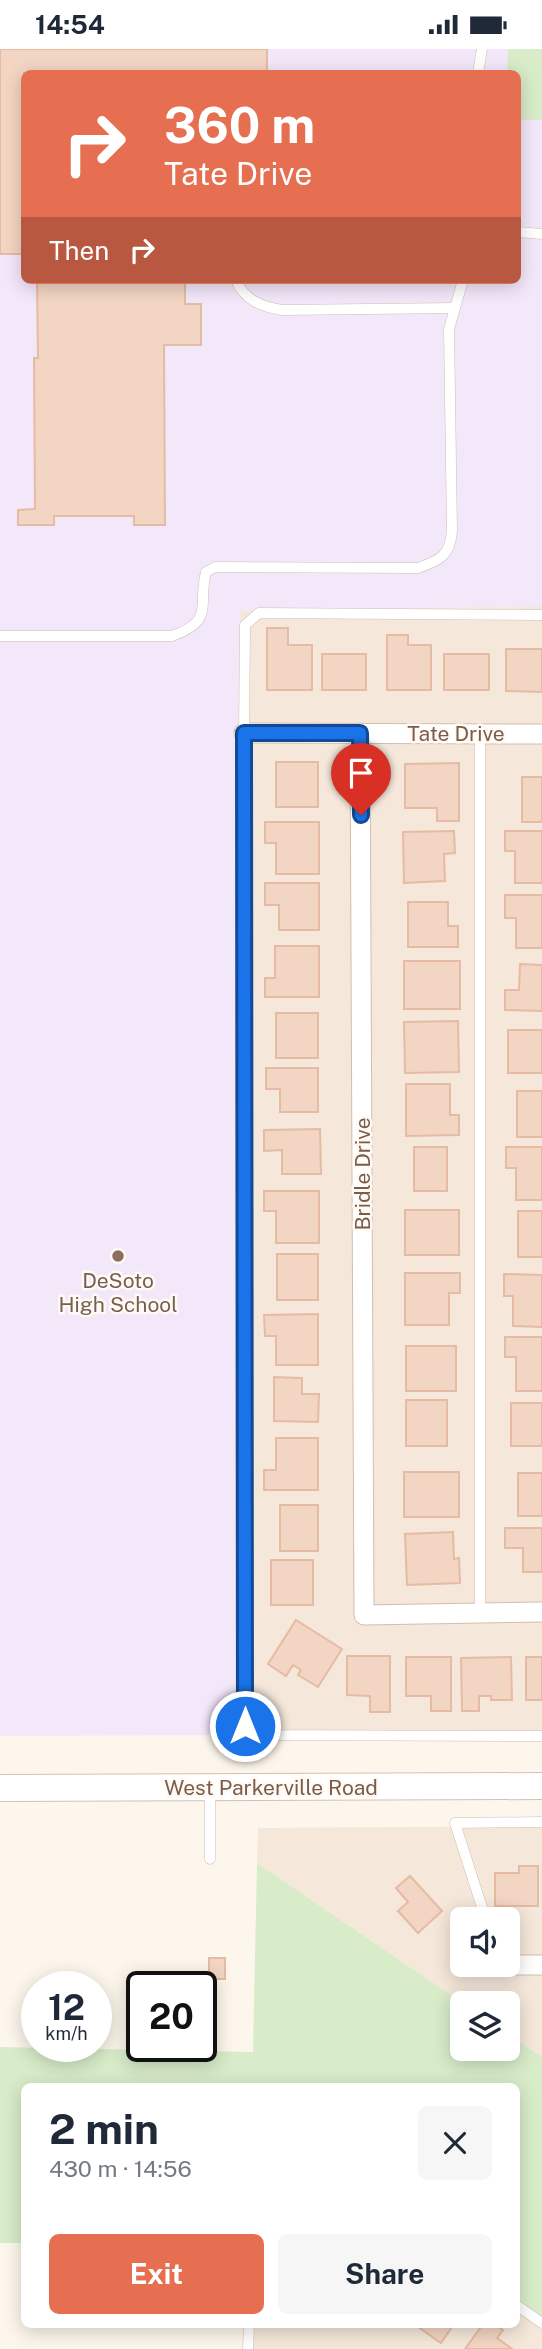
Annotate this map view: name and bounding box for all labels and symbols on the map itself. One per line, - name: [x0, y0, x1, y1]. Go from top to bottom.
- street label: Tate Drive: [407, 721, 505, 746]
- pin: [331, 743, 391, 815]
- street label: Bridle Drive: [350, 1117, 375, 1231]
- marker: DeSoto High School: [110, 1248, 126, 1264]
- place label: DeSoto High School: [58, 1268, 178, 1317]
- position arrow: [208, 1689, 282, 1763]
- street label: West Parkerville Road: [164, 1775, 378, 1800]
- speed limit sign: 20: [126, 1971, 217, 2062]

